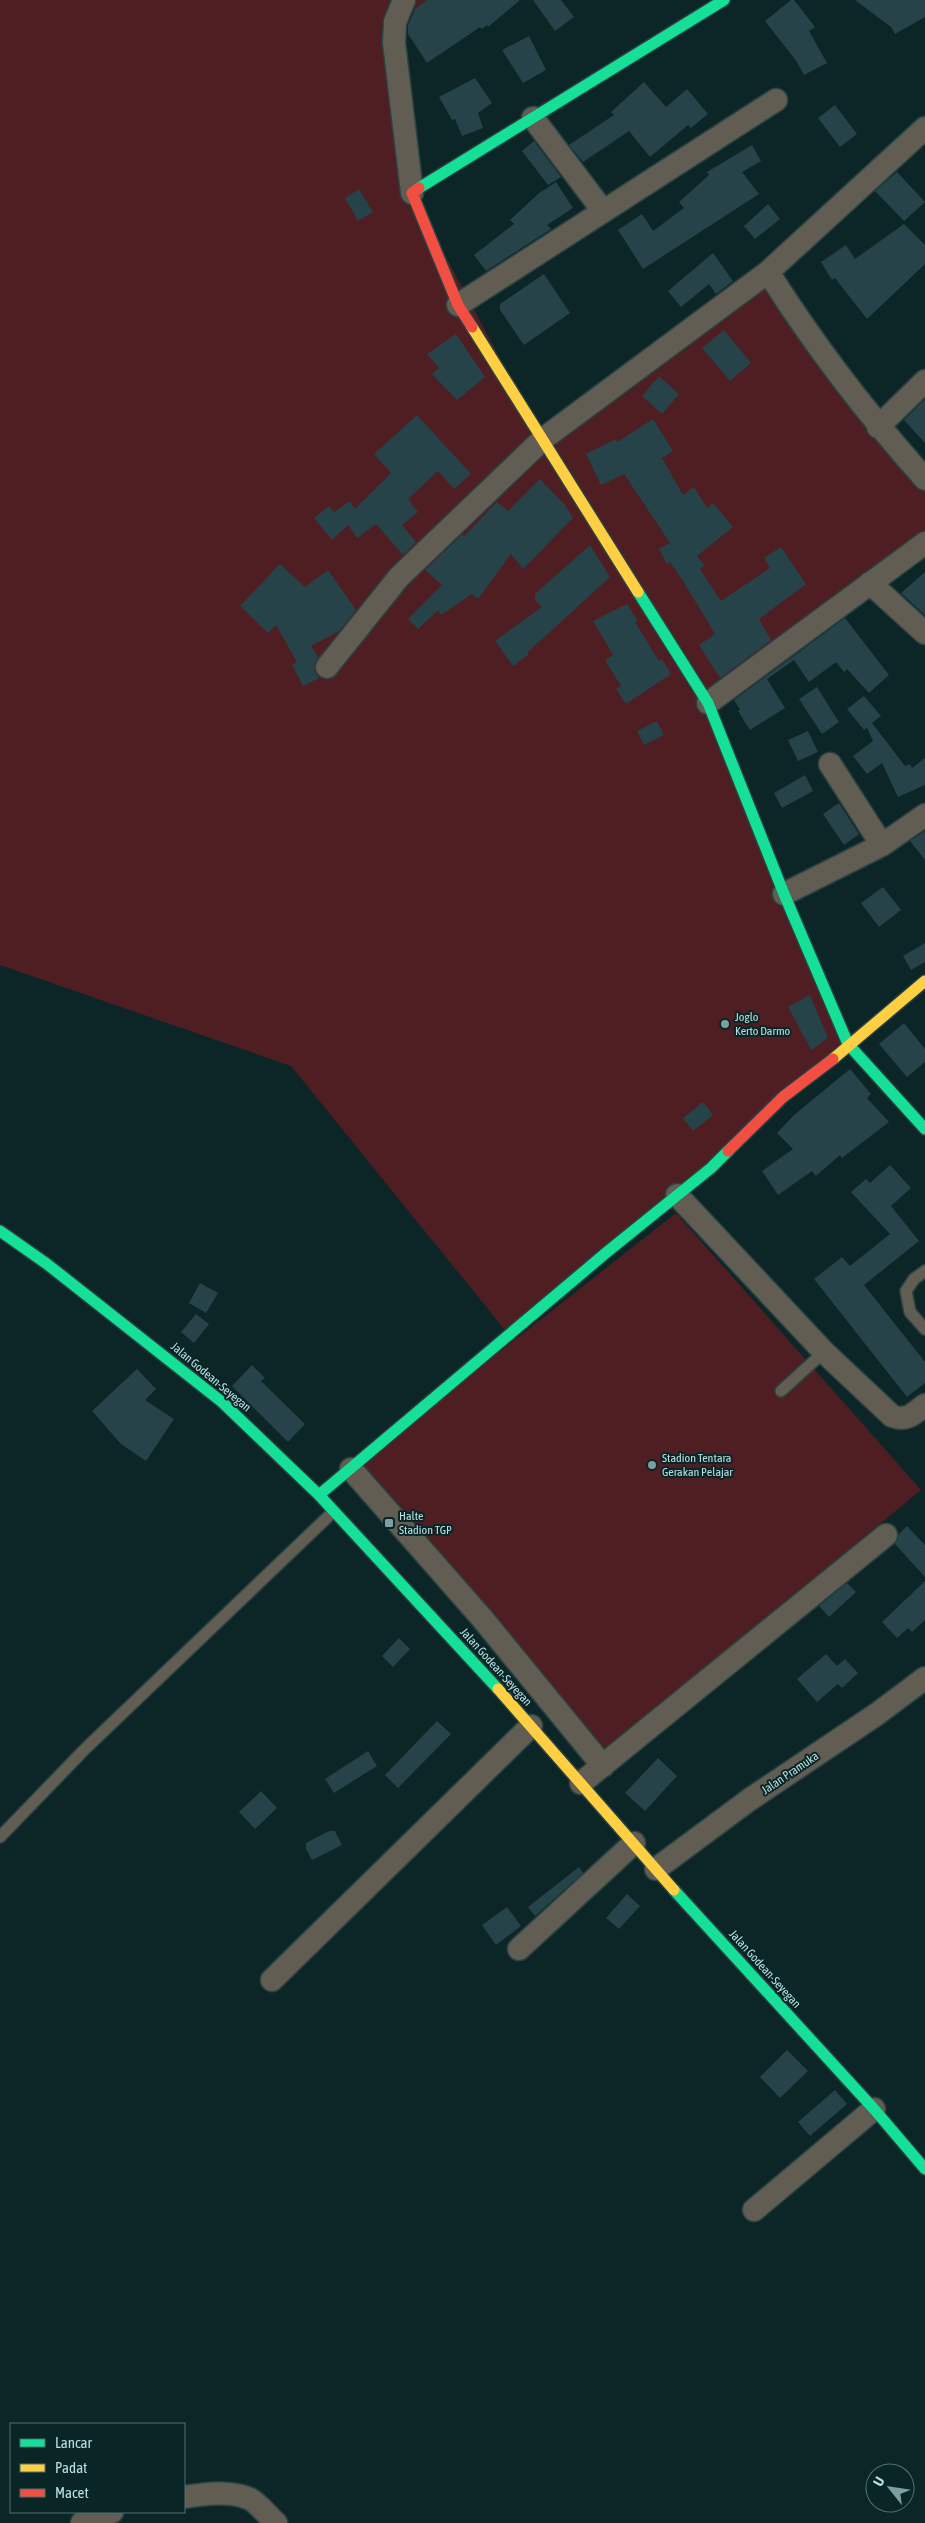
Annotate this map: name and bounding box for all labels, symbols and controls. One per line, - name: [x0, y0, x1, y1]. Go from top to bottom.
- place label: Joglo Kerto Darmo: [735, 1010, 791, 1038]
- marker: Joglo Kerto Darmo: [719, 1018, 731, 1030]
- street label: Jalan Godean-Seyegan: [168, 1339, 254, 1415]
- place label: Stadion Tentara Gerakan Pelajar: [662, 1451, 733, 1479]
- marker: Stadion Tentara Gerakan Pelajar: [646, 1459, 658, 1471]
- place label: Halte Stadion TGP: [399, 1509, 452, 1537]
- marker: Halte Stadion TGP: [383, 1517, 395, 1529]
- street label: Jalan Godean-Seyegan: [457, 1625, 535, 1709]
- street label: Jalan Pramuka: [759, 1749, 821, 1797]
- street label: Jalan Godean-Seyegan: [726, 1927, 804, 2011]
- legend: [10, 2423, 185, 2513]
- text: Lancar: [55, 2434, 93, 2451]
- text: Padat: [55, 2459, 87, 2476]
- north arrow: [865, 2463, 915, 2513]
- text: U: [870, 2474, 888, 2489]
- text: Macet: [55, 2484, 89, 2501]

